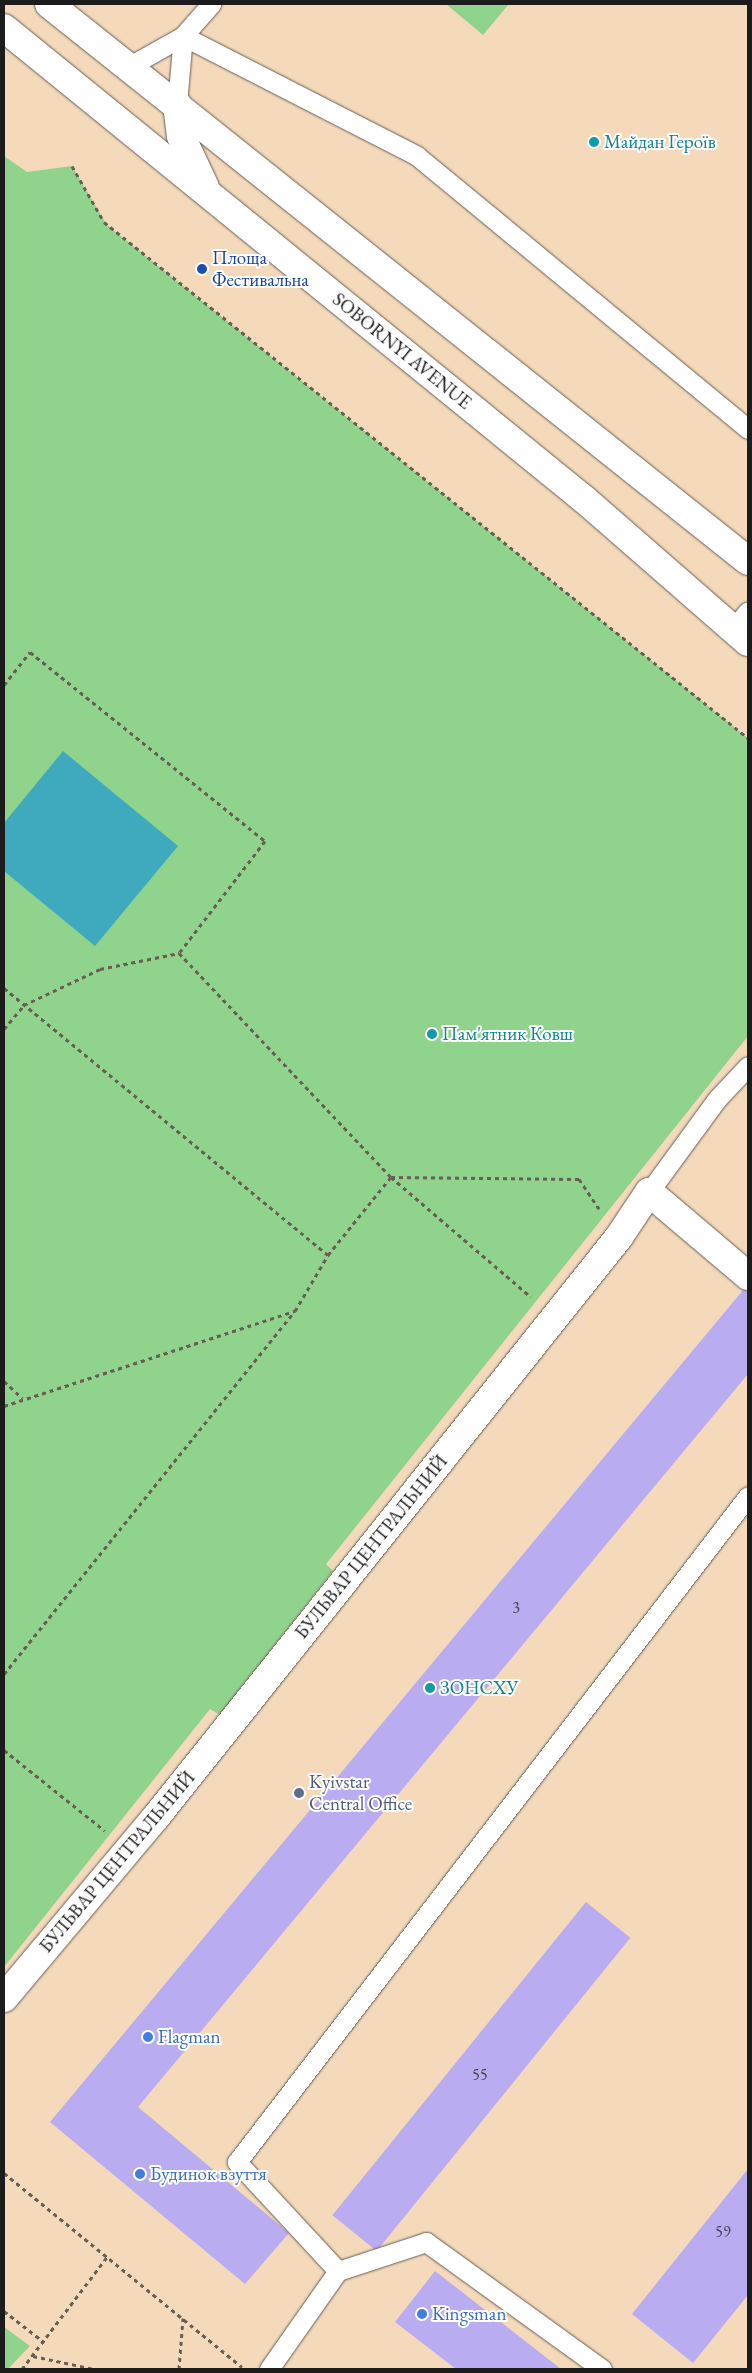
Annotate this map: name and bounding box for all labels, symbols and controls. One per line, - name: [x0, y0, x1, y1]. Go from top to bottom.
- place label: Майдан Героїв: [604, 131, 716, 153]
- marker: Майдан Героїв: [588, 136, 600, 148]
- place label: Площа Фестивальна: [212, 247, 309, 291]
- marker: Площа Фестивальна: [196, 263, 208, 275]
- street label: SOBORNYI AVENUE: [328, 288, 476, 414]
- place label: Пам'ятник Ковш: [442, 1023, 573, 1045]
- marker: Пам'ятник Ковш: [426, 1028, 438, 1040]
- street label: БУЛЬВАР ЦЕНТРАЛЬНИЙ: [290, 1451, 452, 1643]
- house number: 3: [512, 1598, 520, 1618]
- place label: ЗОНСХУ: [440, 1677, 519, 1699]
- marker: ЗОНСХУ: [424, 1682, 436, 1694]
- street label: БУЛЬВАР ЦЕНТРАЛЬНИЙ: [34, 1767, 200, 1957]
- place label: Kyivstar Central Office: [309, 1771, 412, 1815]
- marker: Kyivstar Central Office: [293, 1787, 305, 1799]
- place label: Flagman: [158, 2026, 221, 2048]
- marker: Flagman: [142, 2031, 154, 2043]
- house number: 55: [472, 2065, 488, 2085]
- place label: Будинок взуття: [150, 2163, 267, 2185]
- marker: Будинок взуття: [134, 2168, 146, 2180]
- house number: 59: [715, 2222, 731, 2242]
- place label: Kingsman: [432, 2303, 506, 2325]
- marker: Kingsman: [416, 2308, 428, 2320]

